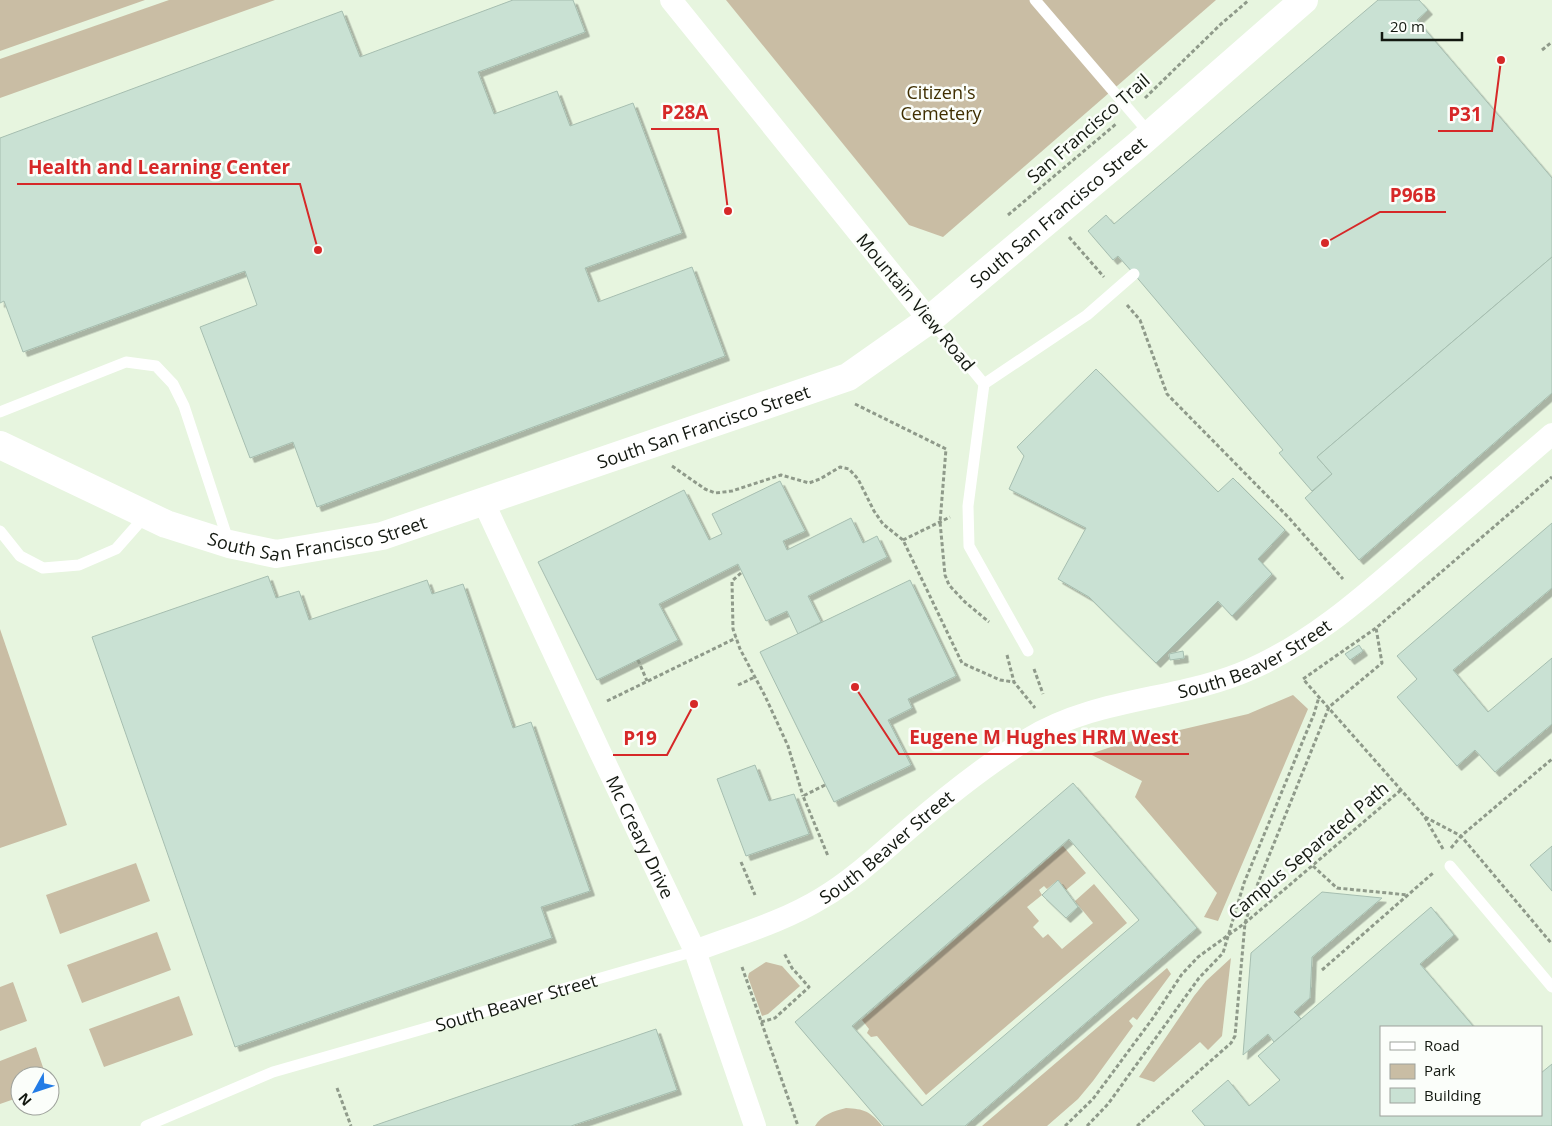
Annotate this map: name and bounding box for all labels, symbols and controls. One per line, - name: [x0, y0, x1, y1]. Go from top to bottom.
- scale bar: [1382, 10, 1462, 42]
- text: 20 m: [1390, 16, 1425, 36]
- street label: San Francisco Trail: [1021, 68, 1155, 188]
- park label: Citizen's Cemetery: [900, 80, 983, 125]
- callout: P28A: [651, 95, 718, 129]
- callout: P31: [1438, 97, 1492, 131]
- text: P28A: [662, 99, 709, 125]
- text: P31: [1448, 101, 1482, 127]
- street label: South San Francisco Street: [965, 131, 1151, 293]
- callout: Health and Learning Center: [17, 150, 300, 184]
- text: Health and Learning Center: [28, 154, 290, 180]
- callout: P96B: [1380, 178, 1446, 212]
- text: P96B: [1390, 182, 1436, 208]
- street label: Mountain View Road: [851, 228, 981, 376]
- street label: South San Francisco Street: [594, 379, 813, 474]
- street label: South San Francisco Street: [205, 510, 430, 567]
- street label: South Beaver Street: [1175, 613, 1336, 703]
- callout: Eugene M Hughes HRM West: [899, 720, 1189, 754]
- callout: P19: [613, 721, 667, 755]
- text: Eugene M Hughes HRM West: [909, 724, 1179, 750]
- text: P19: [623, 725, 657, 751]
- street label: Mc Creary Drive: [601, 771, 680, 902]
- street label: Campus Separated Path: [1223, 776, 1393, 924]
- street label: South Beaver Street: [815, 785, 958, 909]
- street label: South Beaver Street: [433, 968, 600, 1037]
- legend: [1380, 1026, 1542, 1116]
- text: Road: [1424, 1035, 1460, 1055]
- text: Park: [1424, 1060, 1455, 1080]
- north arrow: [10, 1066, 60, 1116]
- text: Building: [1424, 1085, 1481, 1105]
- text: N: [14, 1089, 36, 1110]

